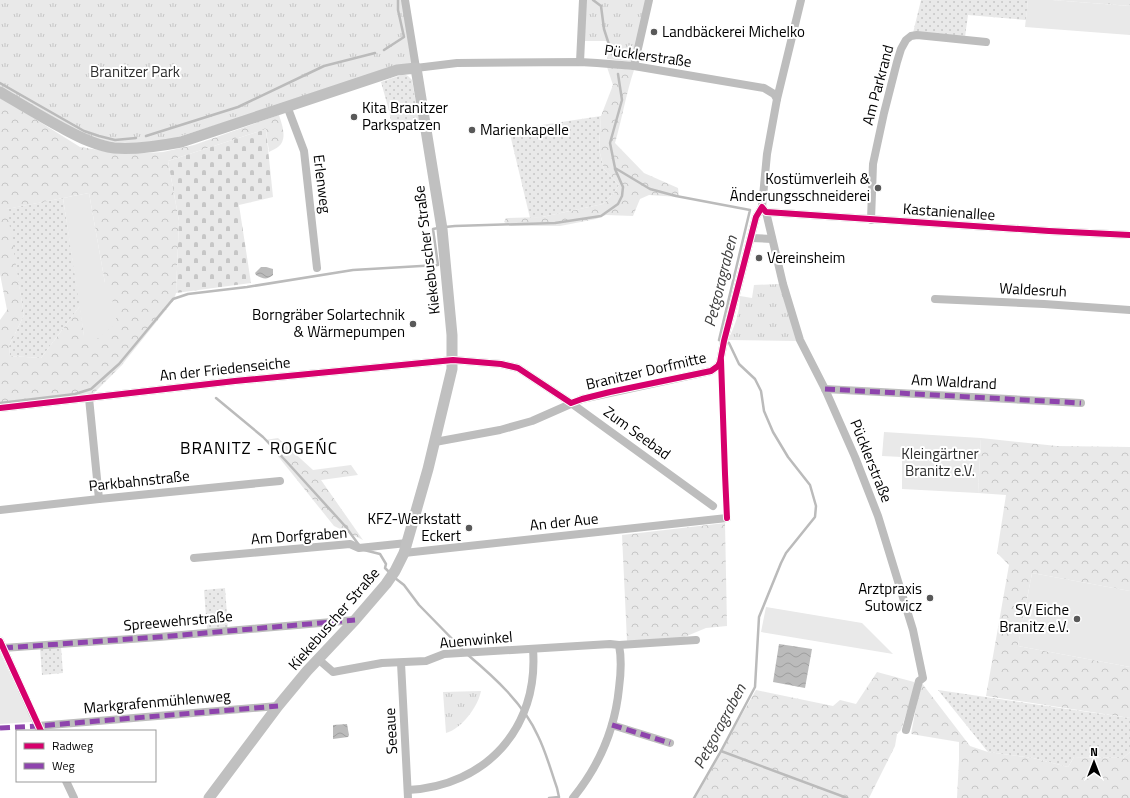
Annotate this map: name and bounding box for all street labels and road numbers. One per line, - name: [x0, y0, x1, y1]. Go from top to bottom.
- street label: Pücklerstraße: [603, 38, 693, 73]
- street label: Am Parkrand: [856, 42, 899, 128]
- street label: Erlenweg: [307, 153, 338, 215]
- street label: Kiekebuscher Straße: [407, 184, 446, 316]
- street label: Kastanienallee: [902, 197, 996, 226]
- street label: Waldesruh: [999, 276, 1067, 303]
- street label: Branitzer Dorfmitte: [583, 345, 708, 396]
- street label: An der Friedenseiche: [158, 350, 292, 387]
- street label: Am Waldrand: [911, 368, 997, 395]
- street label: Zum Seebad: [599, 400, 676, 465]
- street label: Pücklerstraße: [844, 416, 899, 506]
- street label: Parkbahnstraße: [87, 464, 191, 497]
- street label: An der Aue: [529, 506, 599, 537]
- street label: Am Dorfgraben: [250, 521, 348, 550]
- street label: Kiekebuscher Straße: [282, 562, 385, 675]
- street label: Spreewehrstraße: [122, 604, 233, 637]
- street label: Auenwinkel: [438, 625, 513, 654]
- street label: Markgrafenmühlenweg: [83, 684, 232, 719]
- street label: Seeaue: [378, 707, 403, 755]

